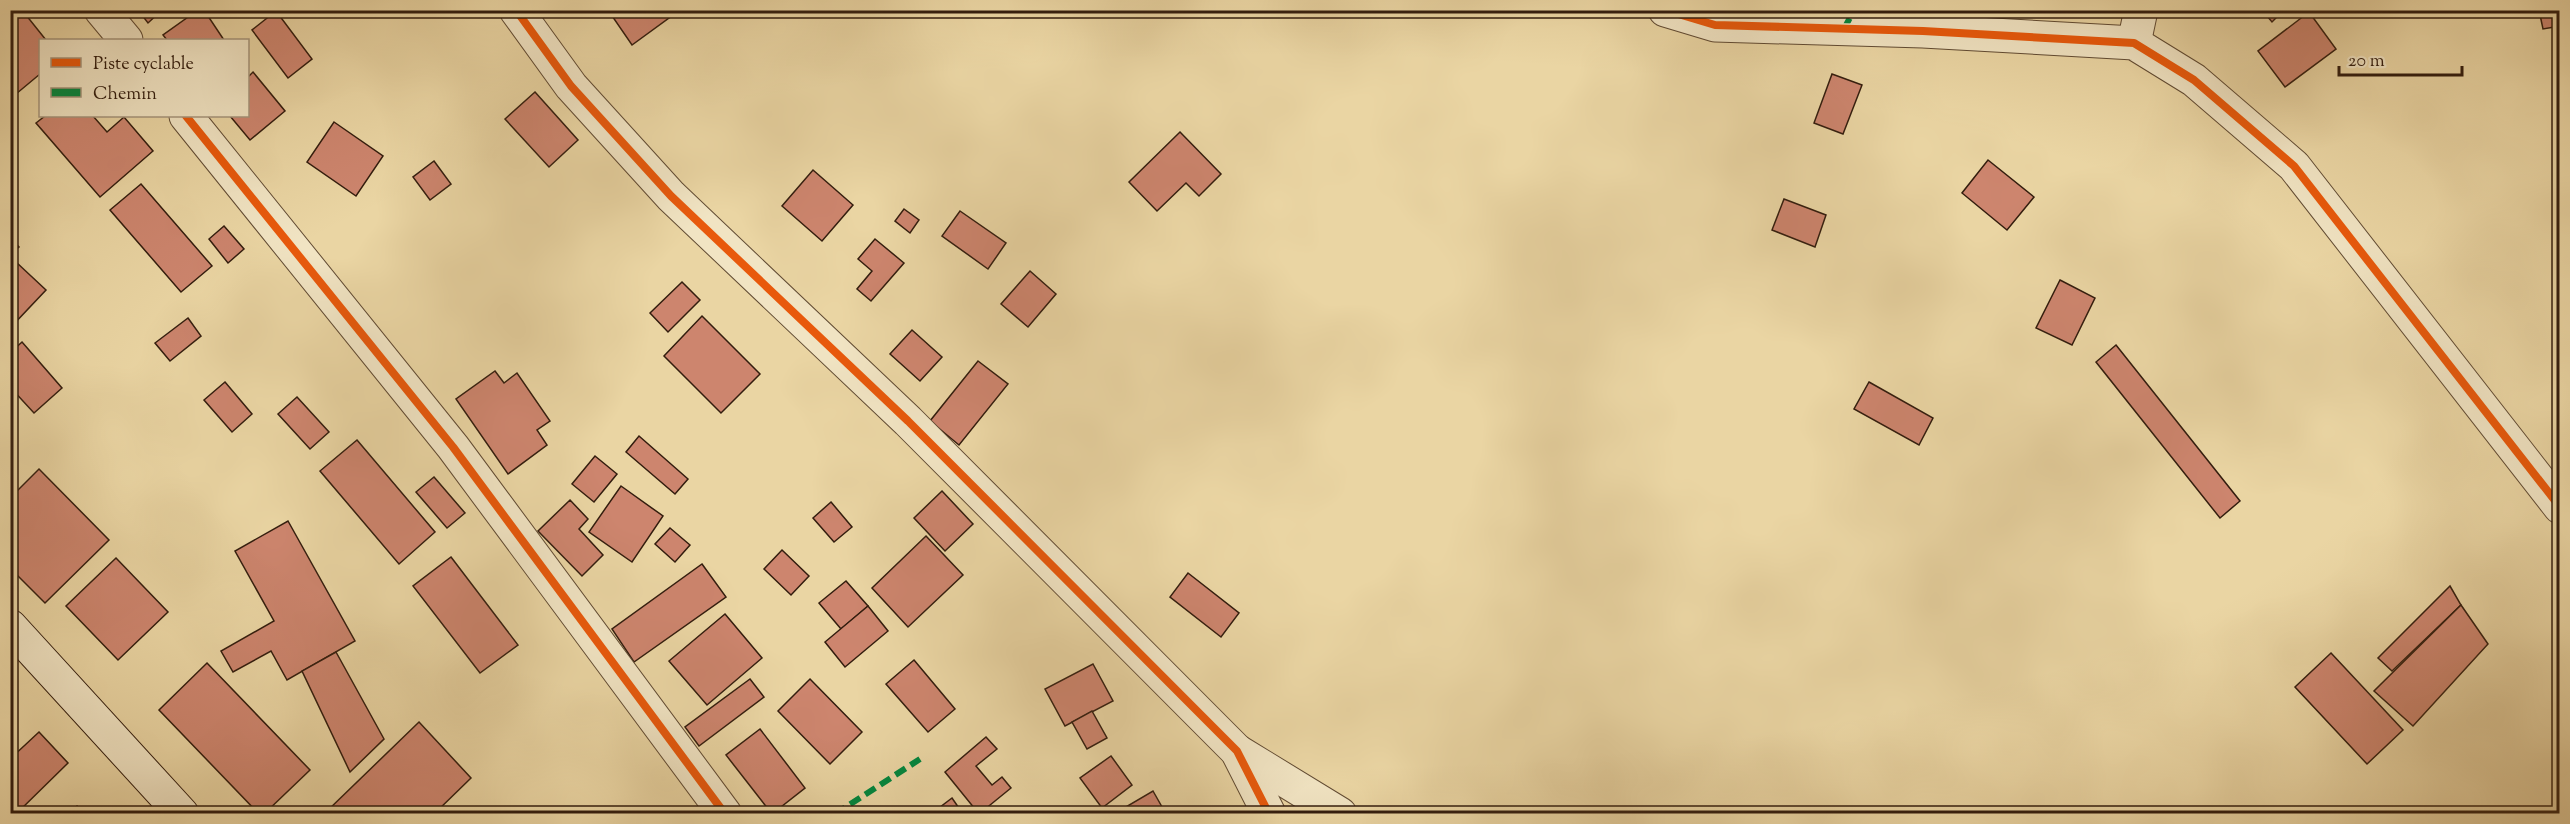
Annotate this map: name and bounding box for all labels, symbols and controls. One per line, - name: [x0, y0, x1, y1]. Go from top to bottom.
- legend: [39, 39, 249, 117]
- scale bar: [2339, 39, 2462, 77]
- text: 20 m: [2348, 49, 2385, 75]
- text: Piste cyclable: [93, 52, 194, 78]
- text: Chemin: [93, 82, 157, 108]

